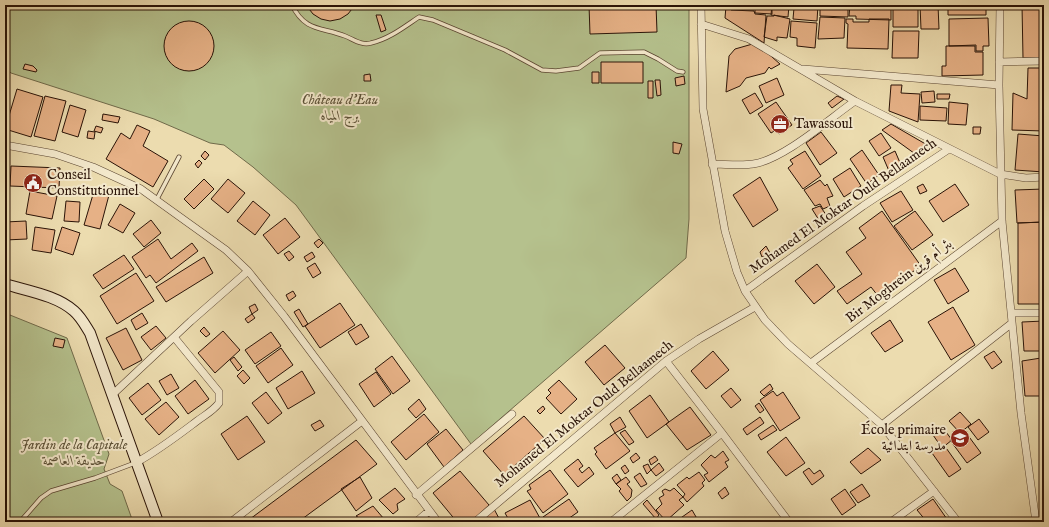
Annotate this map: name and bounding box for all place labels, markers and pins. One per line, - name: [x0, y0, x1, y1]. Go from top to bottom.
- office icon: Tawassoul: [769, 113, 791, 135]
- place label: Tawassoul: [794, 115, 853, 133]
- place label: Conseil Constitutionnel: [47, 166, 139, 200]
- public building icon: Conseil Constitutionnel: [22, 172, 44, 194]
- place label: École primaire مدرسة ابتدائية: [861, 420, 947, 455]
- school or university icon: École primaire مدرسة ابتدائية: [949, 427, 971, 449]

